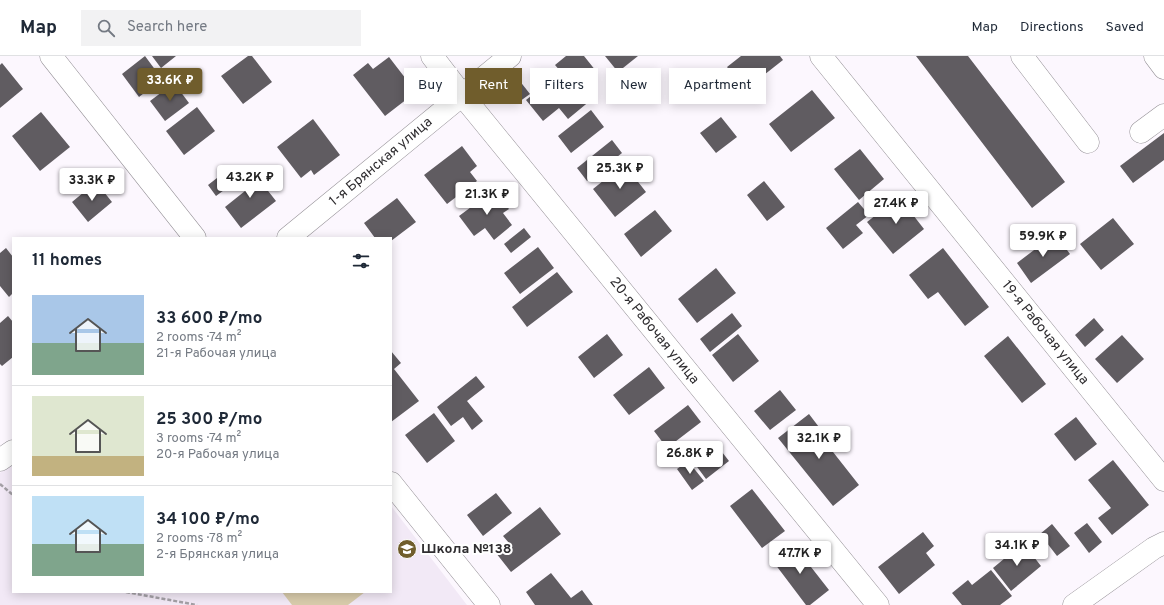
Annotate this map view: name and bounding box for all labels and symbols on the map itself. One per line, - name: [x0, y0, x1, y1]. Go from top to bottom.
- pin: 33.6K ₽: [133, 68, 207, 102]
- street label: 1-я Брянская улица: [326, 114, 436, 210]
- pin: 25.3K ₽: [583, 156, 657, 190]
- pin: 43.2K ₽: [213, 165, 287, 199]
- pin: 33.3K ₽: [55, 168, 129, 202]
- pin: 21.3K ₽: [450, 182, 524, 216]
- pin: 27.4K ₽: [859, 191, 933, 225]
- pin: 59.9K ₽: [1006, 224, 1080, 258]
- street label: 20-я Рабочая улица: [606, 274, 702, 388]
- street label: 19-я Рабочая улица: [998, 278, 1092, 388]
- pin: 32.1K ₽: [782, 426, 856, 460]
- pin: 26.8K ₽: [653, 441, 727, 475]
- pin: 34.1K ₽: [980, 533, 1054, 567]
- school or university icon: Школа №138: [396, 538, 418, 560]
- place label: Школа №138: [421, 541, 512, 558]
- pin: 47.7K ₽: [763, 541, 837, 575]

